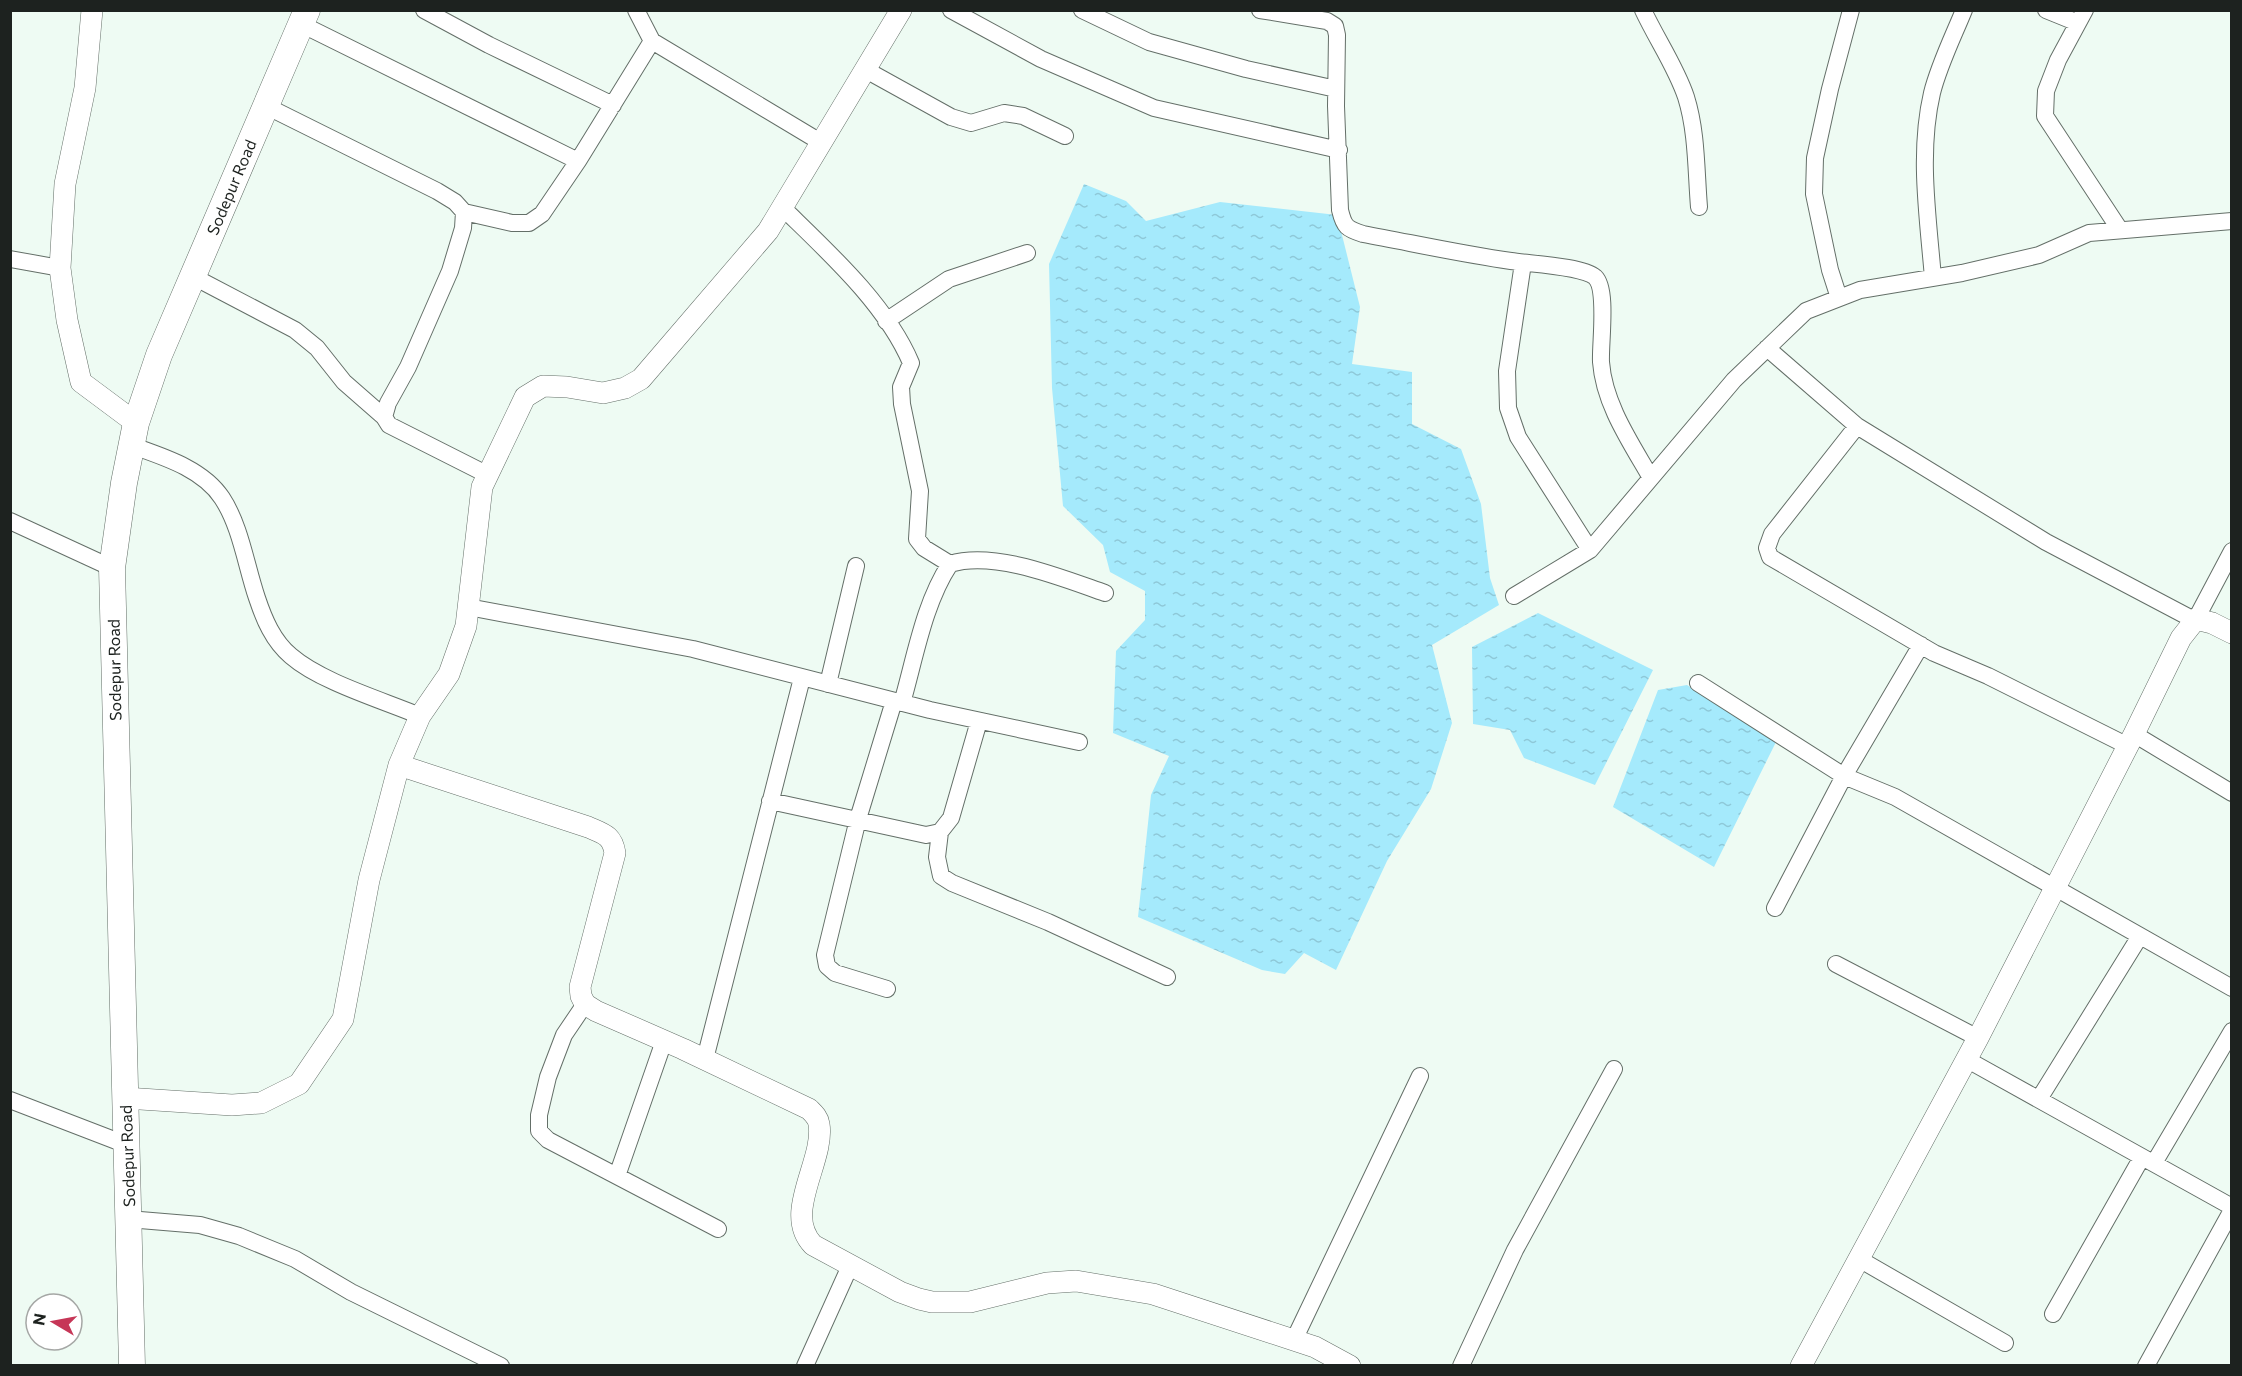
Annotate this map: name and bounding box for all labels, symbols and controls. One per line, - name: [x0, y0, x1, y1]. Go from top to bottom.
- street label: Sodepur Road: [202, 136, 260, 238]
- street label: Sodepur Road: [104, 619, 124, 721]
- street label: Sodepur Road: [116, 1105, 138, 1207]
- north arrow: [24, 1292, 84, 1352]
- text: N: [28, 1312, 49, 1327]

